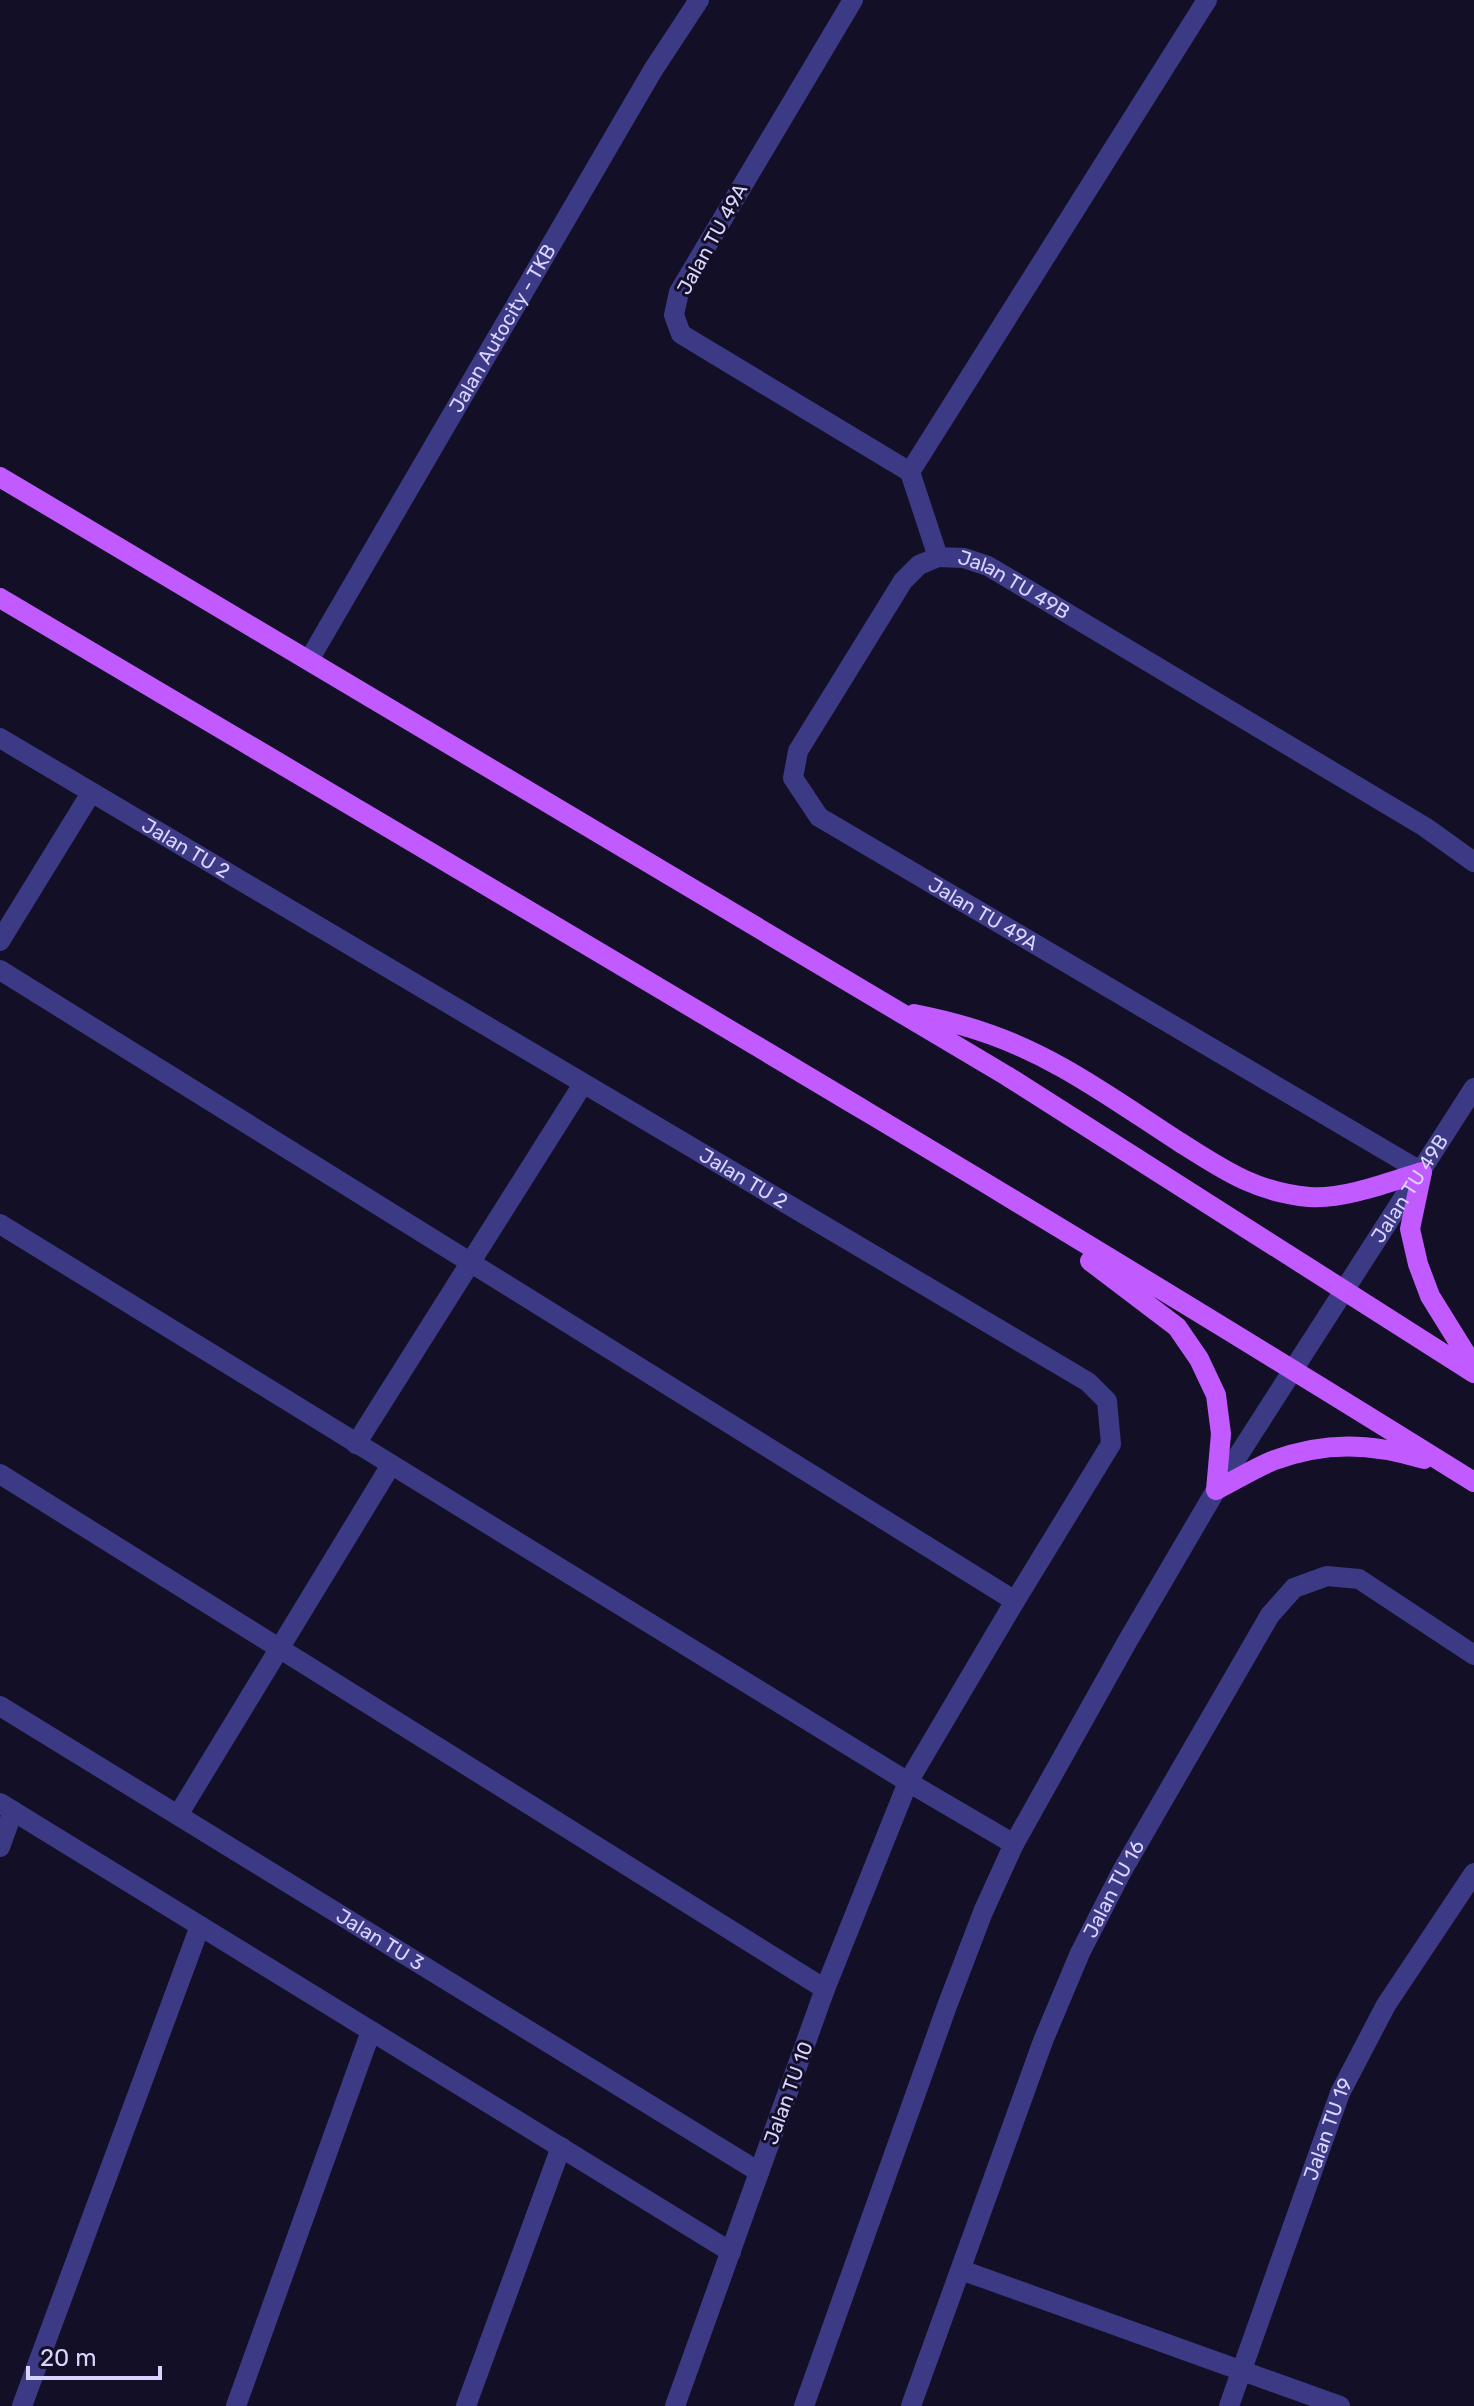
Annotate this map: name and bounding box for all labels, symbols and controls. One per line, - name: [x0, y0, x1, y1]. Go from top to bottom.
- street label: Jalan TU 49A: [672, 179, 752, 299]
- street label: Jalan Autocity - TKB: [444, 240, 561, 417]
- street label: Jalan TU 49B: [955, 545, 1074, 624]
- street label: Jalan TU 2: [137, 813, 234, 883]
- street label: Jalan TU 49A: [924, 872, 1043, 955]
- street label: Jalan TU 49B: [1366, 1130, 1453, 1247]
- street label: Jalan TU 2: [695, 1143, 792, 1213]
- street label: Jalan TU 16: [1078, 1836, 1149, 1942]
- street label: Jalan TU 3: [332, 1903, 428, 1975]
- street label: Jalan TU 10: [758, 2038, 818, 2148]
- street label: Jalan TU 19: [1298, 2074, 1358, 2183]
- scale bar: [28, 2330, 160, 2380]
- text: 20 m: [40, 2344, 97, 2372]

